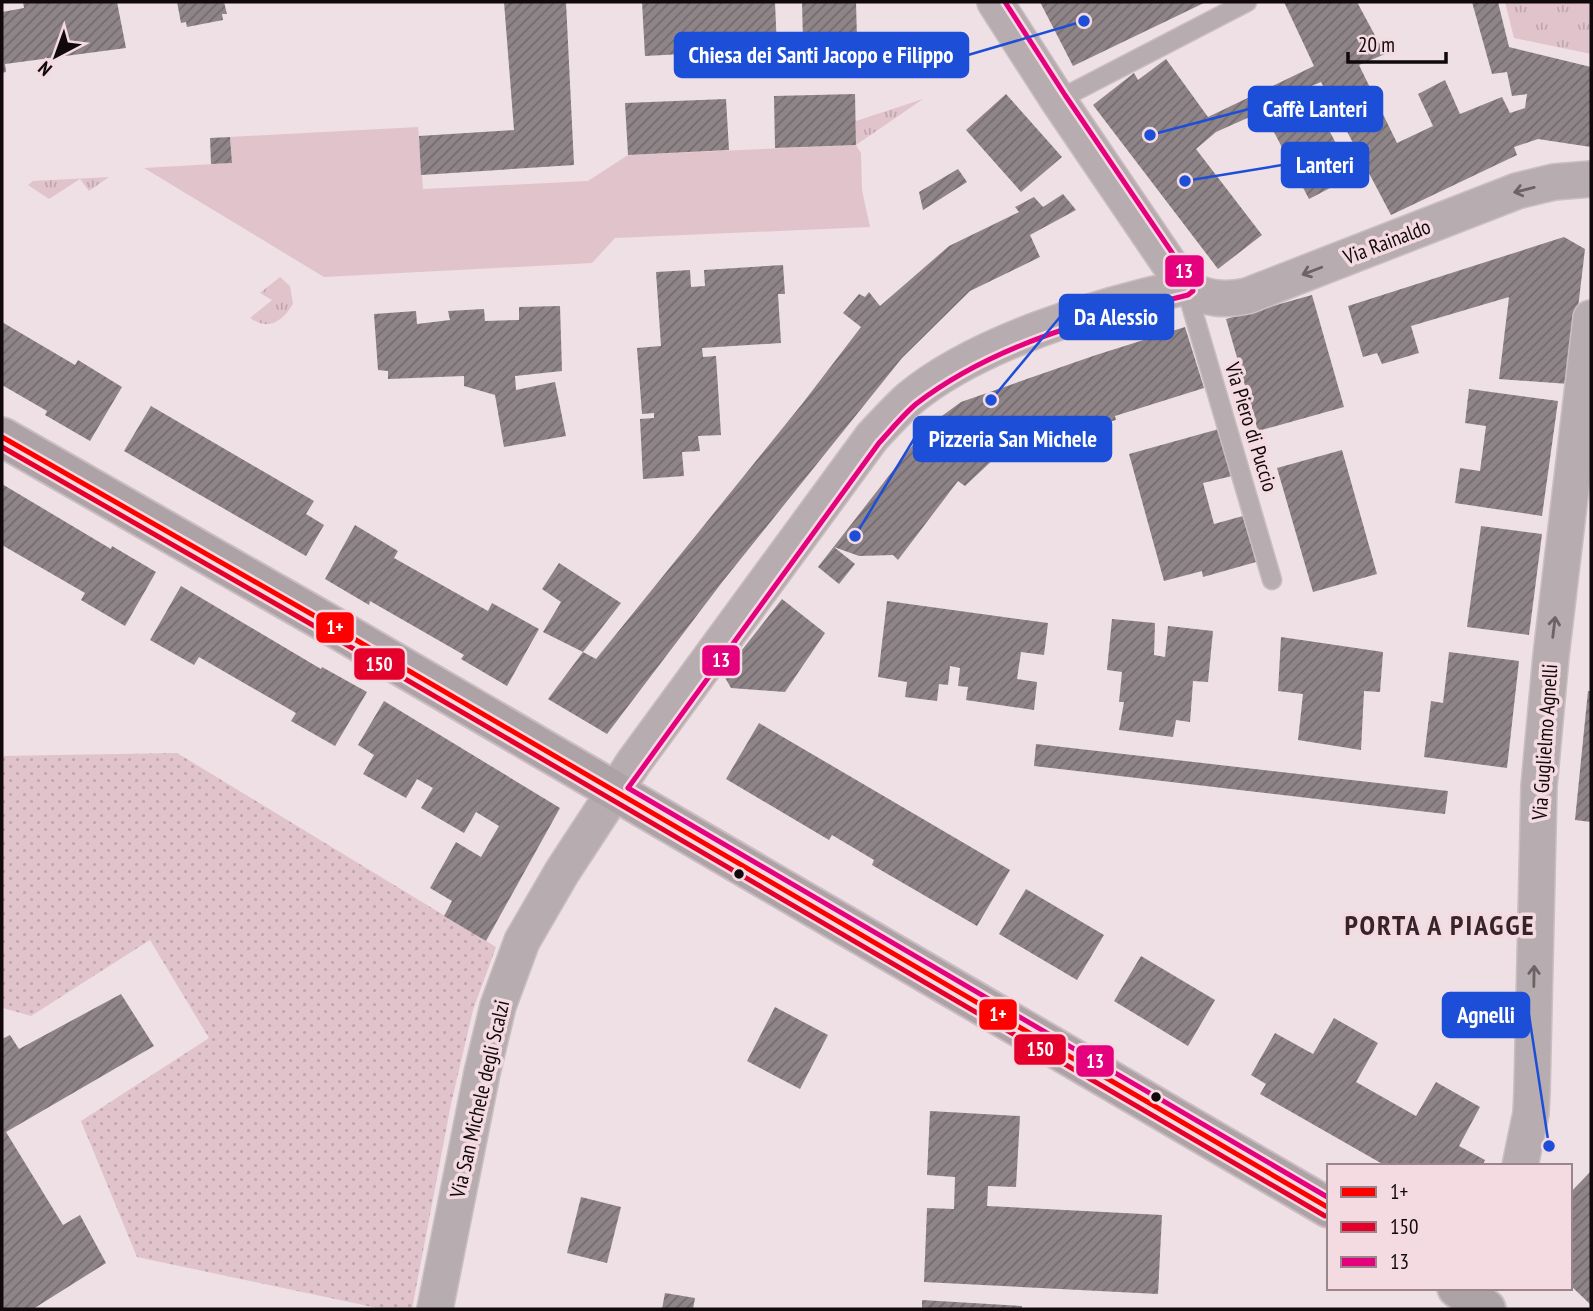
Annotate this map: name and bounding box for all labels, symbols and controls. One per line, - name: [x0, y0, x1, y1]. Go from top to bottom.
- north arrow: [21, 21, 91, 91]
- scale bar: [1348, 21, 1446, 65]
- text: 20 m: [1358, 31, 1395, 58]
- callout: Chiesa dei Santi Jacopo e Filippo: [675, 33, 968, 77]
- text: Chiesa dei Santi Jacopo e Filippo: [689, 40, 953, 69]
- text: N: [33, 56, 57, 81]
- callout: Caffè Lanteri: [1249, 87, 1382, 131]
- text: Caffè Lanteri: [1263, 94, 1367, 123]
- callout: Lanteri: [1282, 143, 1368, 187]
- text: Lanteri: [1296, 150, 1354, 179]
- one-way arrow: [1513, 184, 1535, 197]
- street label: Via Rainaldo: [1339, 213, 1434, 271]
- line badge: 13: [1164, 254, 1205, 288]
- text: 13: [1175, 259, 1193, 283]
- one-way arrow: [1301, 266, 1323, 279]
- callout: Da Alessio: [1060, 295, 1173, 339]
- text: Da Alessio: [1074, 302, 1158, 331]
- street label: Via Piero di Puccio: [1219, 358, 1284, 495]
- callout: Pizzeria San Michele: [914, 417, 1111, 461]
- text: Pizzeria San Michele: [929, 424, 1097, 453]
- line badge: 1+: [315, 611, 355, 644]
- text: 1+: [326, 615, 344, 639]
- one-way arrow: [1548, 616, 1561, 639]
- line badge: 13: [701, 644, 741, 677]
- line badge: 150: [353, 647, 406, 681]
- text: 13: [712, 648, 730, 672]
- text: 150: [365, 652, 393, 676]
- street label: Via Guglielmo Agnelli: [1526, 663, 1563, 822]
- unlabelled marker: [732, 867, 746, 881]
- district label: PORTA A PIAGGE: [1344, 906, 1536, 943]
- one-way arrow: [1527, 965, 1541, 988]
- callout: Agnelli: [1443, 993, 1529, 1037]
- street label: Via San Michele degli Scalzi: [443, 997, 515, 1201]
- line badge: 1+: [978, 998, 1018, 1031]
- text: Agnelli: [1456, 1000, 1515, 1029]
- text: 1+: [989, 1002, 1007, 1026]
- line badge: 150: [1013, 1033, 1067, 1066]
- text: 150: [1026, 1037, 1054, 1061]
- line badge: 13: [1075, 1044, 1115, 1078]
- text: 13: [1086, 1049, 1104, 1073]
- unlabelled marker: [1149, 1090, 1163, 1104]
- legend: [1327, 1164, 1572, 1290]
- text: 1+: [1390, 1178, 1408, 1205]
- text: 150: [1390, 1213, 1418, 1240]
- text: 13: [1390, 1248, 1409, 1275]

